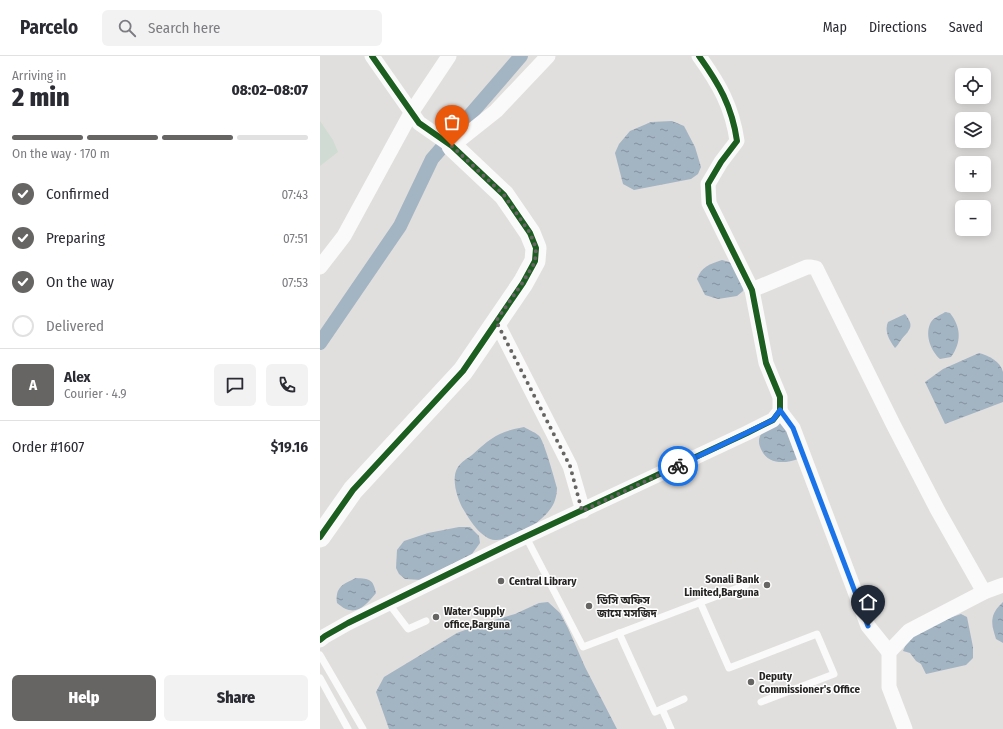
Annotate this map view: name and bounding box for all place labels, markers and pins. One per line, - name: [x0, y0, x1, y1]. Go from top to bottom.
- pin: [435, 105, 469, 146]
- place label: Sonali Bank Limited,Barguna: [684, 573, 760, 599]
- place label: Central Library: [509, 575, 577, 588]
- marker: Central Library: [496, 576, 506, 586]
- marker: Sonali Bank Limited,Barguna: [762, 580, 772, 590]
- pin: [851, 585, 885, 626]
- place label: ডিসি অফিস জামে মসজিদ: [596, 594, 658, 620]
- marker: ডিসি অফিস জামে মসজিদ: [584, 601, 594, 611]
- place label: Water Supply office,Barguna: [444, 605, 510, 631]
- marker: Water Supply office,Barguna: [431, 612, 441, 622]
- place label: Deputy Commissioner's Office: [759, 670, 860, 696]
- marker: Deputy Commissioner's Office: [746, 677, 756, 687]

